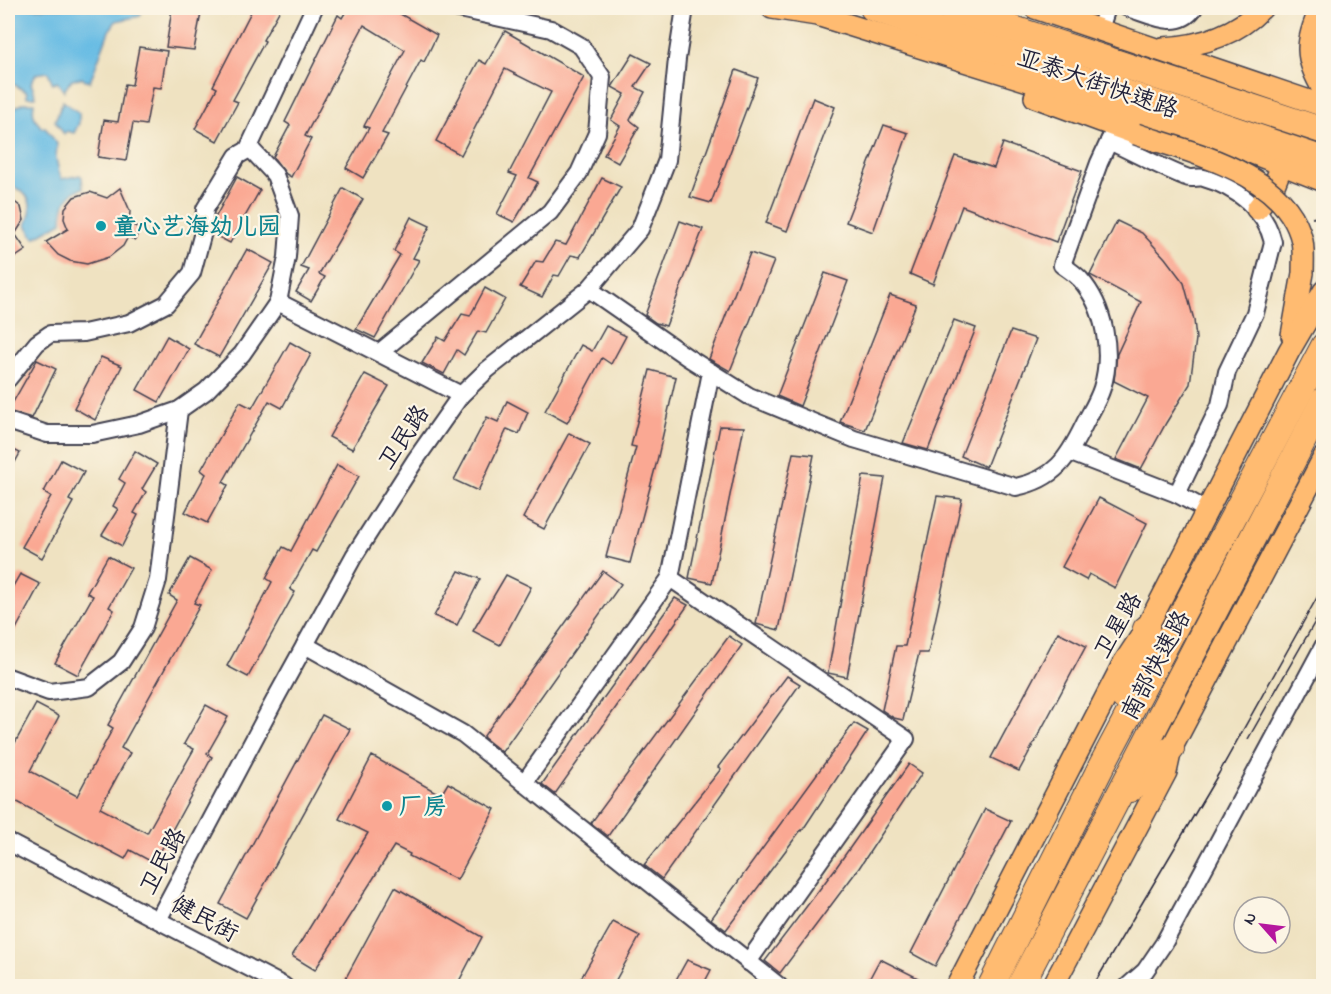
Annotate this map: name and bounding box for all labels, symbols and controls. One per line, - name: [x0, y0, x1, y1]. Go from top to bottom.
- street label: 亚泰大街快速路: [1012, 41, 1182, 129]
- place label: 童心艺海幼儿园: [113, 211, 281, 246]
- marker: 童心艺海幼儿园: [94, 219, 108, 233]
- street label: 卫民路: [370, 399, 440, 478]
- street label: 卫星路: [1086, 586, 1152, 666]
- street label: 南部快速路: [1114, 605, 1201, 727]
- place label: 厂房: [399, 791, 447, 826]
- marker: 厂房: [380, 799, 394, 813]
- street label: 卫民路: [132, 822, 197, 902]
- street label: 健民街: [164, 888, 244, 953]
- north arrow: [1232, 895, 1292, 955]
- text: N: [1237, 908, 1264, 929]

